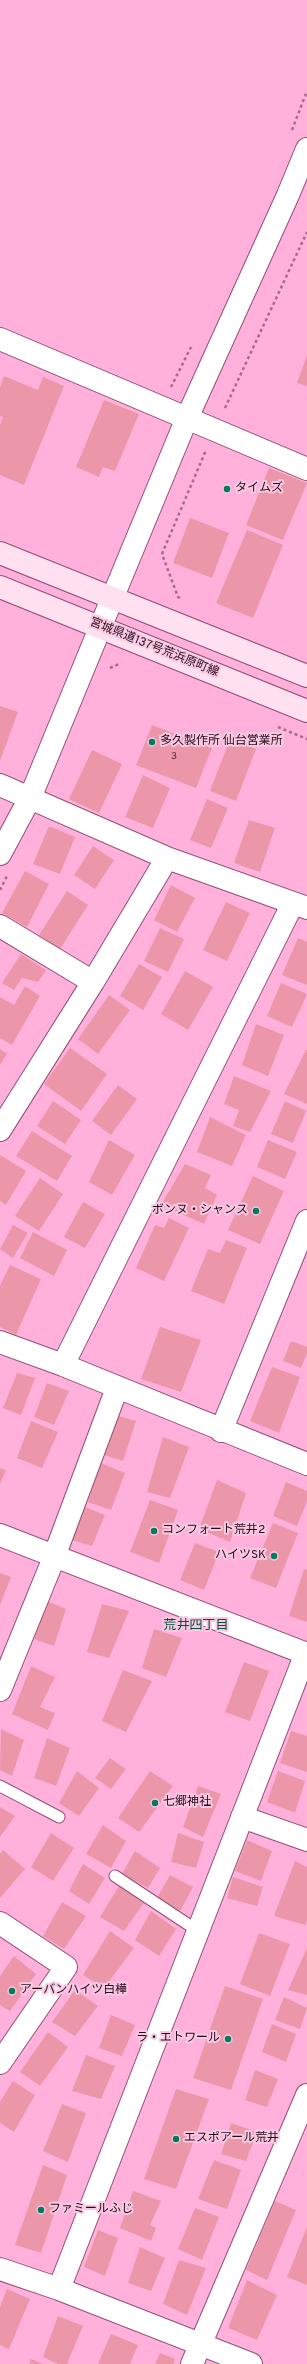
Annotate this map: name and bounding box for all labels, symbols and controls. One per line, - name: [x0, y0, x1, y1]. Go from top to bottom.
- place label: タイムズ: [235, 482, 283, 496]
- marker: タイムズ: [222, 484, 232, 494]
- street label: 宮城県道137号荒浜原町線: [87, 616, 221, 680]
- place label: 多久製作所 仙台営業所: [160, 735, 283, 749]
- marker: 多久製作所 仙台営業所: [147, 737, 157, 747]
- house number: 3: [171, 751, 177, 763]
- place label: ボンヌ・シャンス: [152, 1204, 248, 1218]
- marker: ボンヌ・シャンス: [251, 1206, 261, 1216]
- place label: コンフォート荒井2: [162, 1524, 265, 1538]
- marker: コンフォート荒井2: [149, 1526, 159, 1536]
- place label: ハイツSK: [215, 1549, 266, 1563]
- marker: ハイツSK: [269, 1551, 279, 1561]
- district label: 荒井四丁目: [164, 1618, 228, 1634]
- place label: 七郷神社: [163, 1796, 211, 1810]
- marker: 七郷神社: [150, 1798, 160, 1808]
- place label: アーバンハイツ白樺: [20, 1984, 127, 1998]
- marker: アーバンハイツ白樺: [7, 1986, 17, 1996]
- place label: ラ・エトワール: [136, 2032, 220, 2046]
- marker: ラ・エトワール: [223, 2034, 233, 2044]
- place label: エスポアール荒井: [184, 2132, 279, 2146]
- marker: エスポアール荒井: [171, 2134, 181, 2144]
- place label: ファミールふじ: [49, 2203, 133, 2217]
- marker: ファミールふじ: [36, 2205, 46, 2215]

